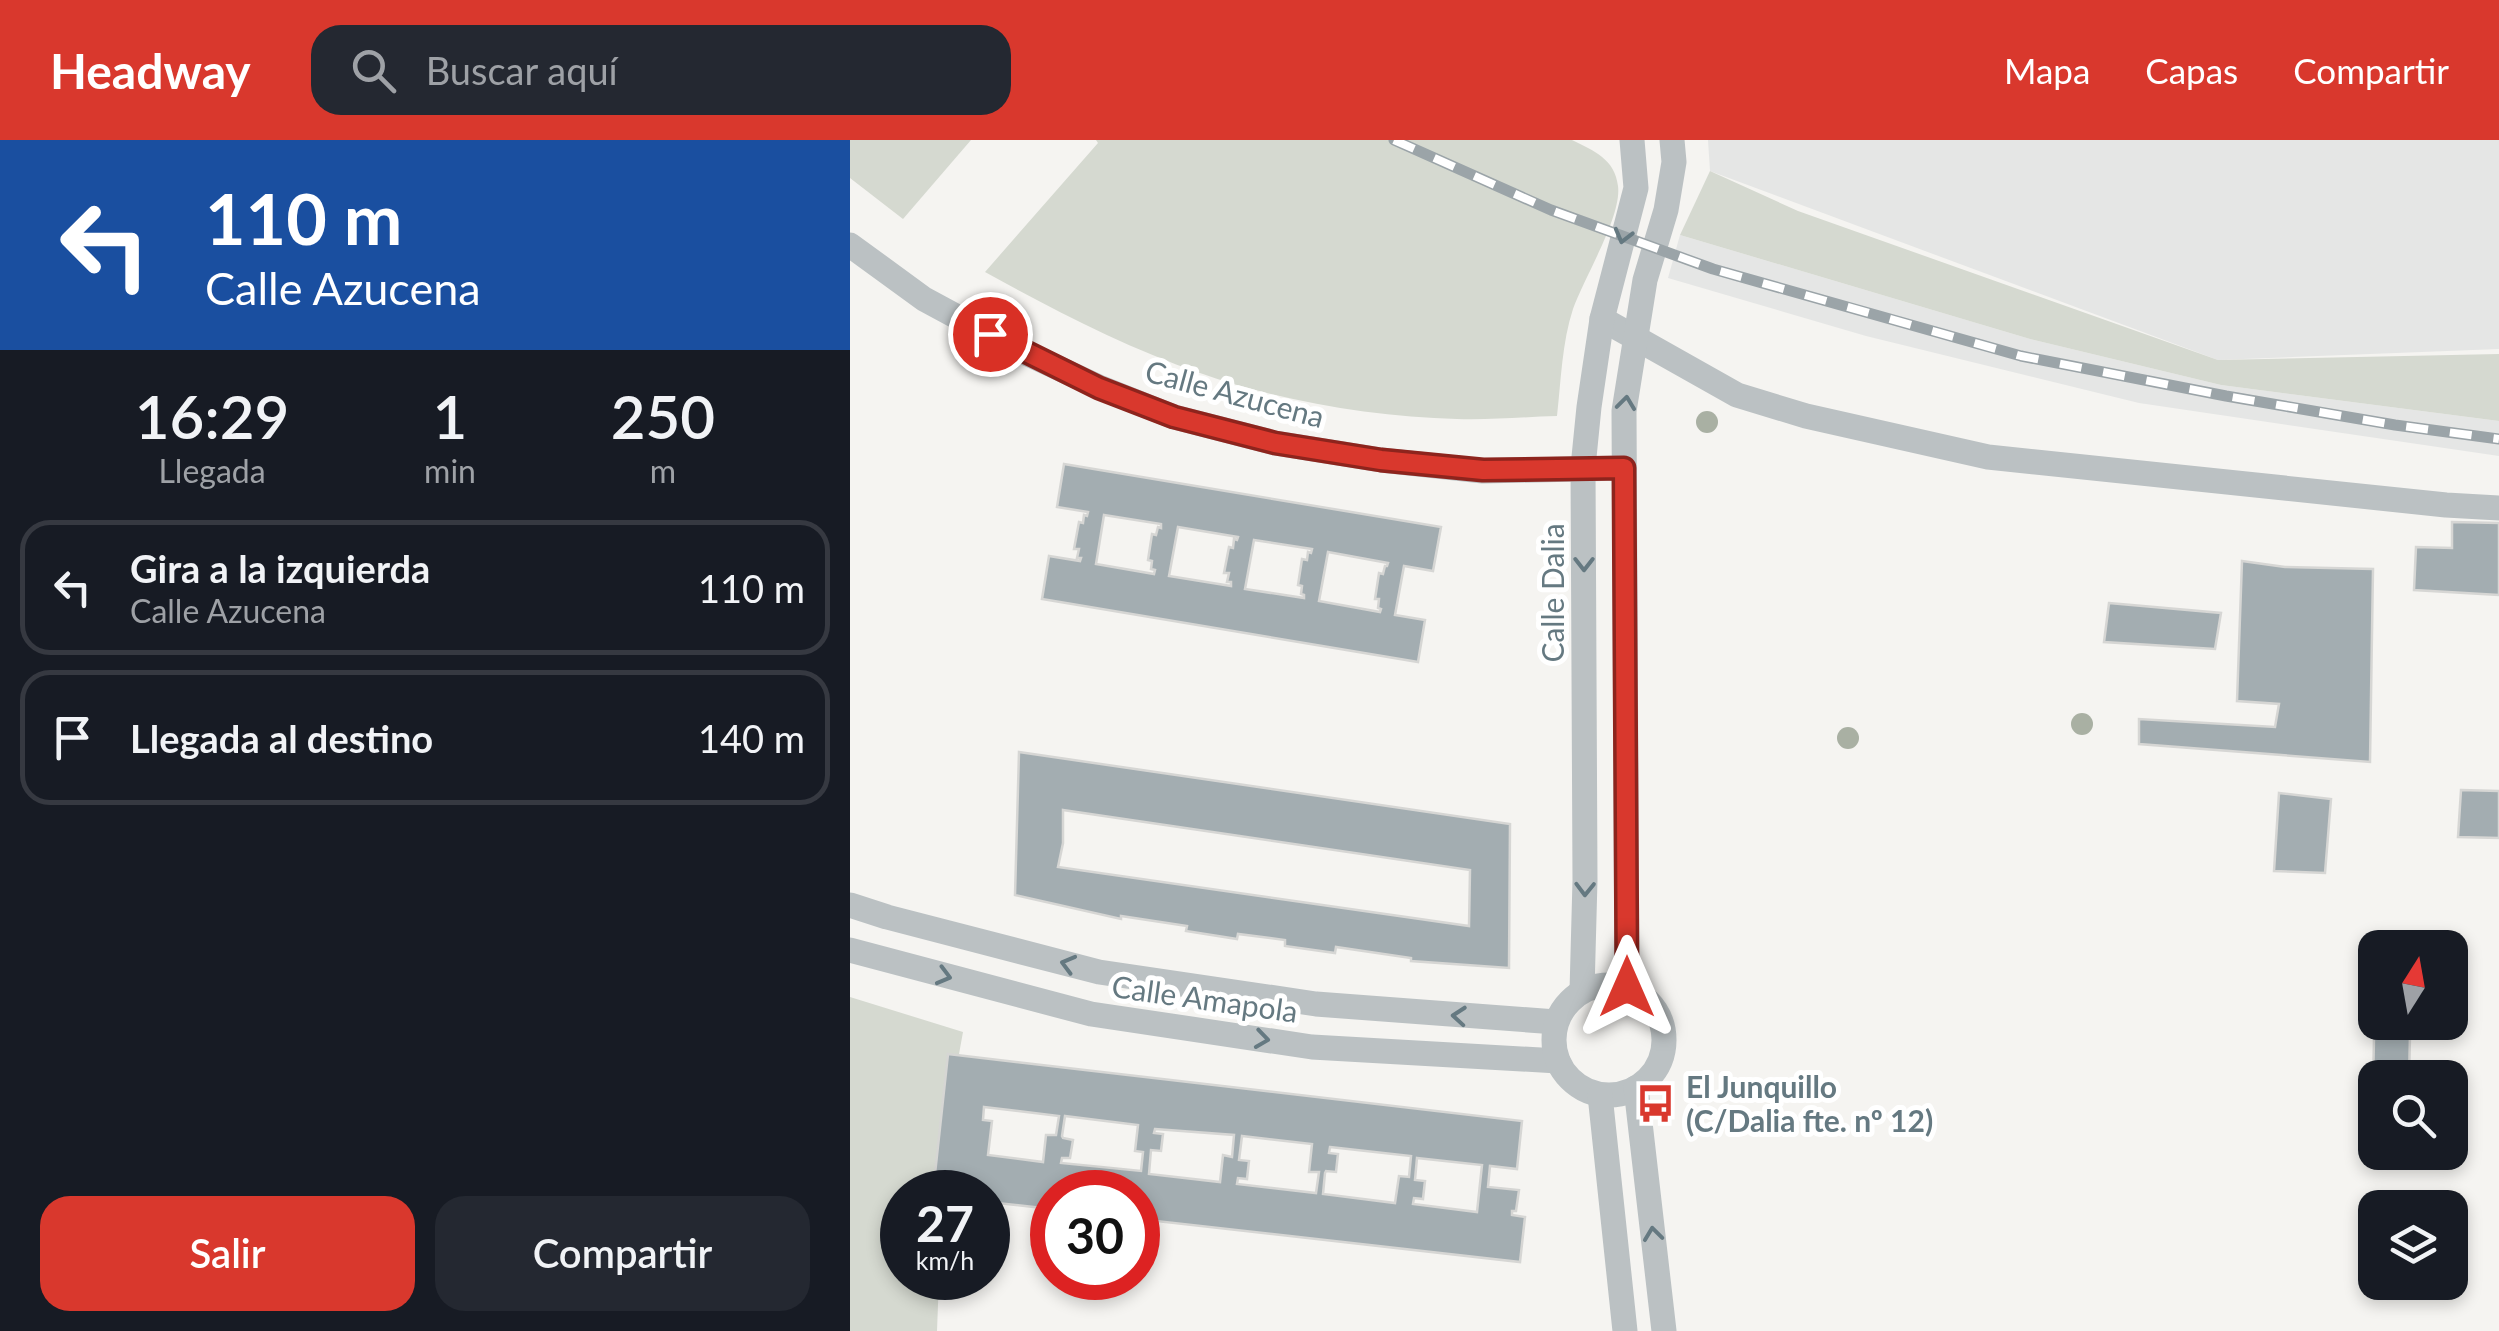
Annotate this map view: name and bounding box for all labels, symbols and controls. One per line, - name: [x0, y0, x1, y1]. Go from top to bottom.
- search box: [311, 25, 1011, 115]
- text: Headway: [50, 42, 251, 99]
- icon: search: [346, 43, 401, 98]
- text: Buscar aquí: [426, 47, 618, 93]
- text: Mapa: [2004, 49, 2090, 91]
- text: Capas: [2145, 49, 2238, 91]
- text: Compartir: [2293, 49, 2449, 91]
- text: 110 m: [205, 176, 402, 260]
- icon: left: [40, 180, 170, 310]
- one-way arrow: [1614, 227, 1635, 244]
- text: Calle Azucena: [205, 261, 481, 315]
- pin: [948, 292, 1033, 377]
- icon: arrive: [963, 307, 1018, 362]
- street label: Calle Azucena: [1142, 352, 1328, 434]
- text: 16:29: [135, 380, 289, 452]
- text: 1: [433, 380, 467, 452]
- text: 250: [611, 380, 715, 452]
- one-way arrow: [1615, 395, 1636, 411]
- text: Llegada: [158, 451, 266, 490]
- text: min: [424, 451, 476, 490]
- text: m: [650, 451, 676, 490]
- street label: Calle Dalia: [1534, 523, 1570, 663]
- text: Gira a la izquierda: [130, 545, 430, 591]
- one-way arrow: [1574, 557, 1595, 573]
- icon: left: [45, 560, 100, 615]
- text: 110 m: [698, 565, 805, 611]
- text: Calle Azucena: [130, 591, 326, 630]
- icon: arrive: [45, 710, 100, 765]
- text: Llegada al destino: [130, 715, 433, 761]
- text: 140 m: [698, 715, 805, 761]
- one-way arrow: [1574, 882, 1595, 898]
- north arrow: [2358, 930, 2468, 1040]
- map controls: [2358, 930, 2468, 1300]
- position arrow: [1575, 935, 1679, 1039]
- one-way arrow: [1060, 955, 1077, 976]
- one-way arrow: [935, 964, 952, 985]
- street label: Calle Amapola: [1110, 967, 1300, 1029]
- one-way arrow: [1451, 1006, 1467, 1028]
- one-way arrow: [1254, 1028, 1271, 1049]
- button: search: [2358, 1060, 2468, 1170]
- place label: El Junquillo (C/Dalia fte. nº 12): [1686, 1068, 1933, 1138]
- bus stop icon: El Junquillo (C/Dalia fte. nº 12): [1635, 1082, 1677, 1124]
- speed limit sign: 30: [1030, 1170, 1160, 1300]
- button: layers: [2358, 1190, 2468, 1300]
- text: 27: [916, 1193, 974, 1253]
- button: Salir: [40, 1196, 415, 1311]
- button: Compartir: [435, 1196, 810, 1311]
- one-way arrow: [1643, 1226, 1664, 1242]
- text: km/h: [916, 1245, 974, 1275]

